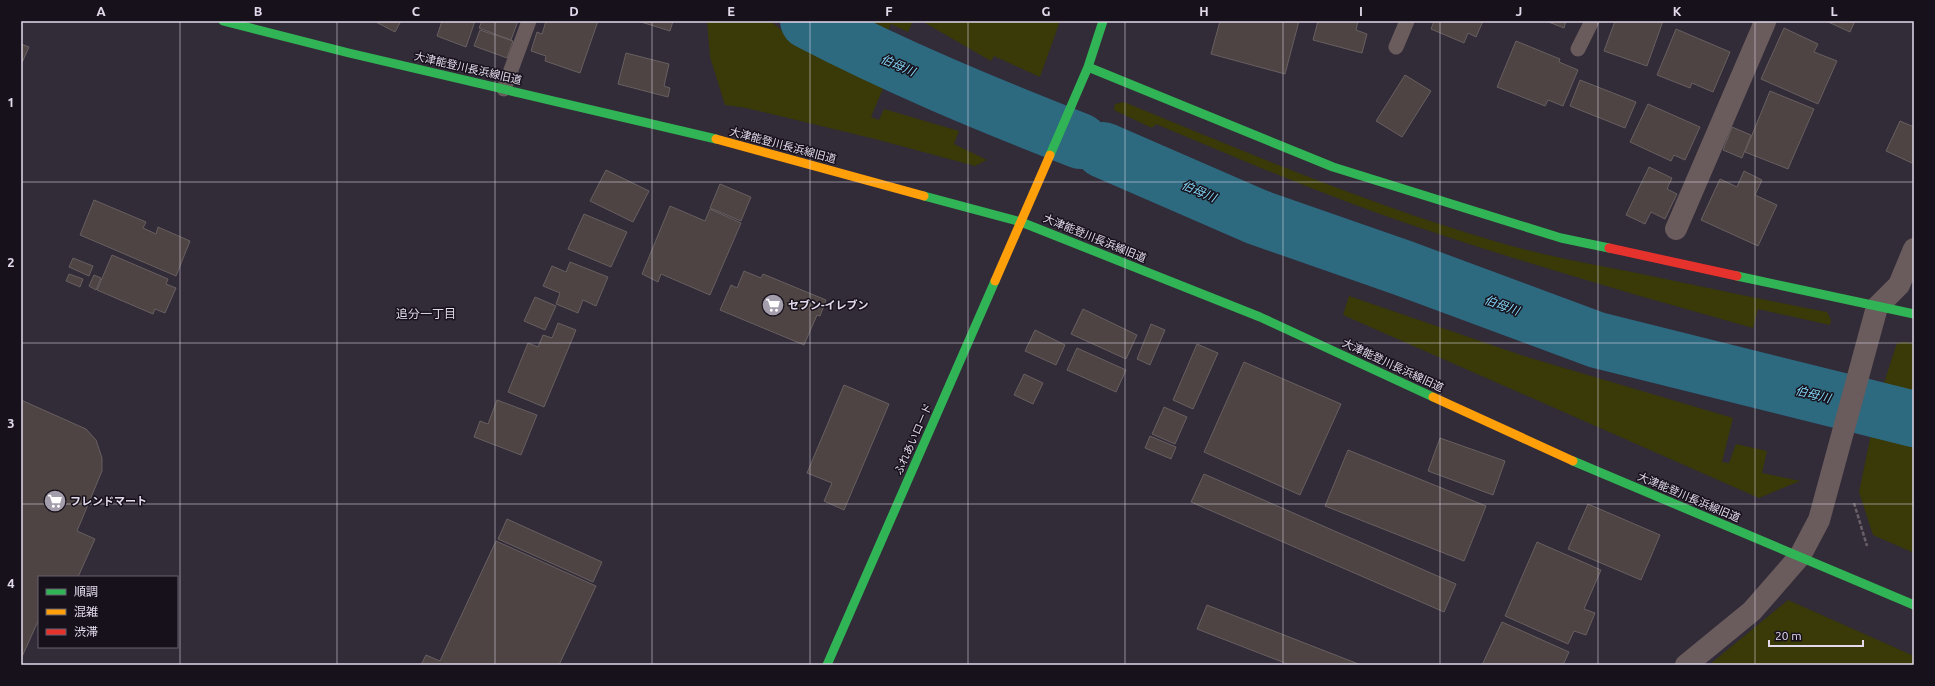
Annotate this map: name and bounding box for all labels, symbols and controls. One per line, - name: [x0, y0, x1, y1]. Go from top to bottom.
- text: A: [96, 4, 106, 18]
- text: B: [254, 4, 263, 18]
- text: C: [412, 4, 421, 18]
- text: D: [569, 4, 579, 18]
- text: E: [727, 4, 735, 18]
- text: F: [885, 4, 893, 18]
- text: G: [1042, 4, 1051, 18]
- text: H: [1199, 4, 1209, 18]
- text: I: [1359, 4, 1363, 18]
- text: J: [1516, 4, 1522, 18]
- text: K: [1673, 4, 1682, 18]
- text: L: [1830, 4, 1838, 18]
- street label: 大津能登川長浜線旧道: [413, 50, 523, 86]
- water label: 伯母川: [879, 52, 919, 79]
- text: 1: [7, 95, 15, 109]
- street label: 大津能登川長浜線旧道: [728, 125, 838, 165]
- water label: 伯母川: [1180, 178, 1220, 205]
- street label: 大津能登川長浜線旧道: [1042, 212, 1148, 264]
- text: 2: [7, 255, 15, 269]
- supermarket icon: セブン-イレブン: [760, 292, 786, 318]
- water label: 伯母川: [1483, 293, 1523, 318]
- place label: セブン-イレブン: [788, 299, 869, 311]
- district label: 追分一丁目: [396, 307, 456, 320]
- street label: 大津能登川長浜線旧道: [1341, 336, 1445, 394]
- water label: 伯母川: [1794, 383, 1834, 405]
- street label: ふれあいロード: [892, 401, 934, 477]
- text: 3: [7, 416, 15, 430]
- street label: 大津能登川長浜線旧道: [1636, 470, 1742, 524]
- supermarket icon: フレンドマート: [42, 488, 68, 514]
- place label: フレンドマート: [70, 495, 147, 507]
- text: 4: [7, 576, 15, 590]
- legend: [38, 576, 178, 648]
- text: 順調: [74, 585, 98, 598]
- text: 混雑: [74, 605, 98, 618]
- scale bar: [1769, 622, 1863, 648]
- text: 渋滞: [74, 625, 98, 638]
- text: 20 m: [1775, 629, 1802, 642]

